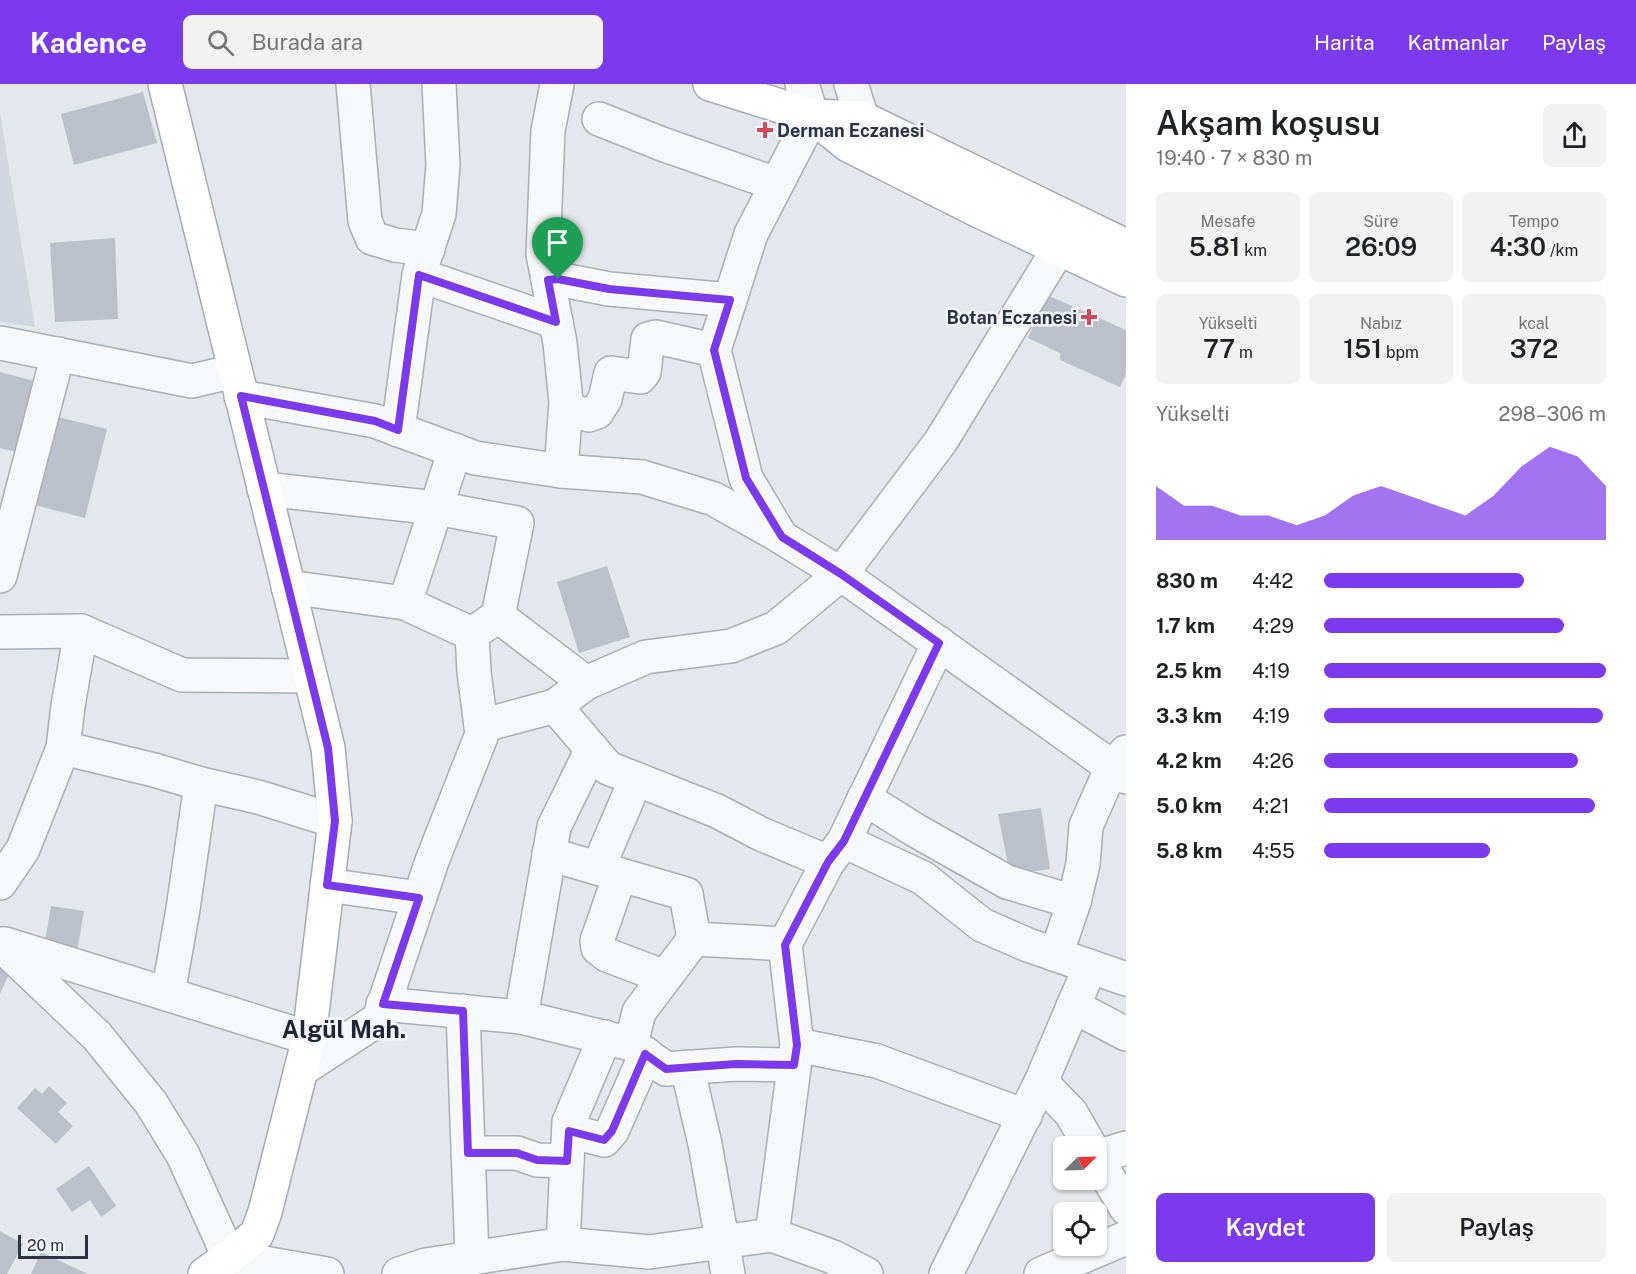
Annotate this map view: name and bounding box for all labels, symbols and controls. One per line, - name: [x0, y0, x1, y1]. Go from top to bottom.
- search box: [183, 15, 603, 69]
- text: Kadence: [30, 26, 147, 59]
- icon: search: [204, 26, 237, 59]
- text: Burada ara: [252, 29, 363, 55]
- text: Harita: [1314, 30, 1375, 55]
- text: Katmanlar: [1408, 30, 1509, 55]
- text: Paylaş: [1542, 30, 1606, 55]
- text: Akşam koşusu: [1156, 104, 1380, 142]
- button: share: [1543, 104, 1606, 167]
- place label: Derman Eczanesi: [777, 120, 924, 141]
- marker: Derman Eczanesi: [758, 123, 772, 137]
- text: 19:40 · 7 × 830 m: [1156, 146, 1312, 170]
- text: Mesafe: [1200, 212, 1256, 231]
- text: Süre: [1363, 212, 1399, 231]
- text: Tempo: [1509, 212, 1559, 231]
- pin: [532, 217, 583, 279]
- icon: arrive: [541, 226, 574, 259]
- text: 5.81: [1189, 231, 1240, 262]
- text: 26:09: [1345, 231, 1417, 262]
- text: 4:30: [1490, 231, 1546, 262]
- text: km: [1240, 241, 1267, 260]
- text: /km: [1546, 241, 1578, 260]
- place label: Botan Eczanesi: [947, 307, 1077, 328]
- marker: Botan Eczanesi: [1082, 310, 1096, 324]
- text: Yükselti: [1199, 314, 1257, 333]
- text: Nabız: [1360, 314, 1402, 333]
- text: kcal: [1519, 314, 1549, 333]
- text: 77: [1203, 333, 1235, 364]
- text: 151: [1343, 333, 1382, 364]
- text: 372: [1510, 333, 1558, 364]
- text: m: [1235, 343, 1253, 362]
- text: bpm: [1382, 343, 1419, 362]
- text: Yükselti: [1156, 402, 1229, 426]
- text: 298–306 m: [1498, 402, 1606, 426]
- text: 830 m: [1156, 569, 1218, 593]
- text: 4:42: [1252, 569, 1293, 593]
- text: 1.7 km: [1156, 614, 1215, 638]
- text: 4:29: [1252, 614, 1294, 638]
- text: 2.5 km: [1156, 659, 1222, 683]
- text: 4:19: [1252, 659, 1290, 683]
- text: 3.3 km: [1156, 704, 1222, 728]
- text: 4:19: [1252, 704, 1290, 728]
- text: 4.2 km: [1156, 749, 1222, 773]
- text: 4:26: [1252, 749, 1294, 773]
- text: 5.0 km: [1156, 794, 1222, 818]
- text: 4:21: [1252, 794, 1290, 818]
- text: 5.8 km: [1156, 839, 1222, 863]
- text: 4:55: [1252, 839, 1295, 863]
- district label: Algül Mah.: [282, 1015, 406, 1043]
- north arrow: [1053, 1136, 1107, 1190]
- map controls: [1053, 1136, 1107, 1256]
- button: Kaydet: [1156, 1193, 1375, 1262]
- button: Paylaş: [1387, 1193, 1606, 1262]
- button: locate: [1053, 1202, 1107, 1256]
- scale bar: [18, 1232, 88, 1260]
- text: 20 m: [27, 1236, 64, 1255]

